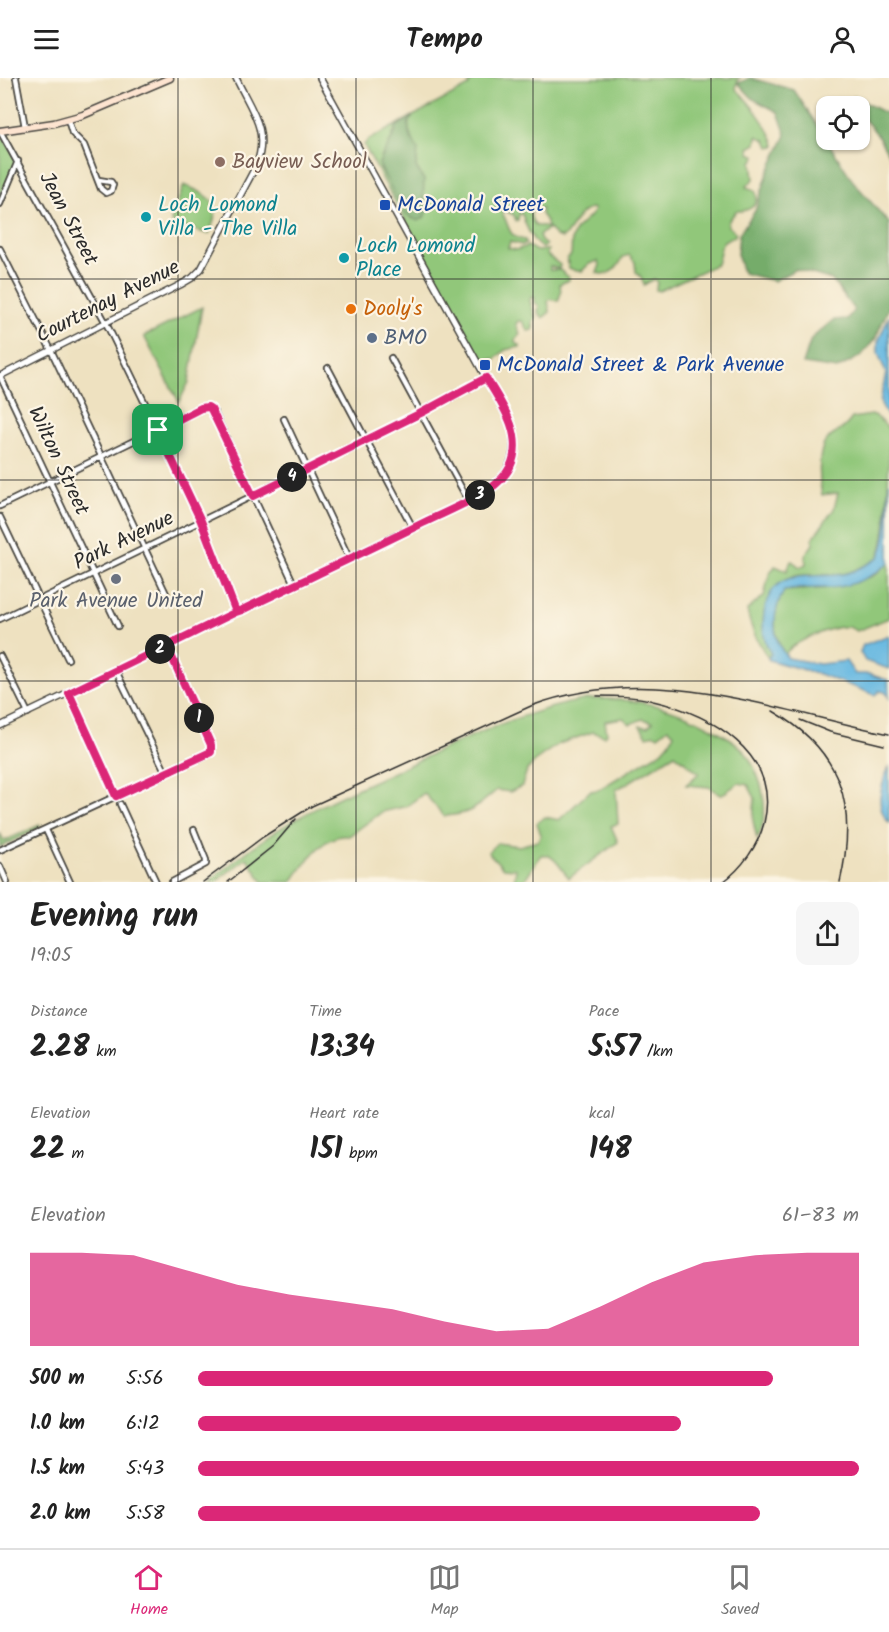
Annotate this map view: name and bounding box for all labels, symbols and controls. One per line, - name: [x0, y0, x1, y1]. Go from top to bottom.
- text: Tempo: [406, 18, 483, 61]
- icon: menu: [30, 23, 63, 56]
- icon: person: [826, 23, 859, 56]
- map controls: [816, 96, 870, 150]
- button: locate: [816, 96, 870, 150]
- place label: Bayview School: [232, 146, 367, 179]
- marker: Bayview School: [213, 155, 227, 169]
- street label: Jean Street: [29, 166, 107, 273]
- place label: Loch Lomond Villa - The Villa: [158, 189, 297, 246]
- place label: McDonald Street: [397, 189, 545, 222]
- marker: McDonald Street: [378, 198, 392, 212]
- marker: Loch Lomond Villa - The Villa: [139, 210, 153, 224]
- place label: Loch Lomond Place: [356, 230, 475, 287]
- street label: Courtenay Avenue: [30, 251, 186, 353]
- marker: Loch Lomond Place: [337, 251, 351, 265]
- place label: Dooly's: [363, 293, 423, 326]
- marker: Dooly's: [344, 302, 358, 316]
- place label: BMO: [384, 322, 427, 355]
- marker: BMO: [365, 331, 379, 345]
- place label: McDonald Street & Park Avenue: [497, 349, 785, 382]
- marker: McDonald Street & Park Avenue: [478, 358, 492, 372]
- street label: Wilton Street: [18, 401, 98, 522]
- pin: [132, 404, 183, 455]
- icon: arrive: [141, 413, 174, 446]
- pin: 4: [277, 462, 307, 492]
- text: 4: [288, 464, 296, 489]
- pin: 3: [465, 480, 495, 510]
- text: 3: [476, 482, 484, 507]
- street label: Park Avenue: [68, 502, 180, 580]
- marker: Park Avenue United: [109, 572, 123, 586]
- place label: Park Avenue United: [29, 585, 203, 618]
- pin: 2: [145, 634, 175, 664]
- text: 2: [155, 636, 165, 661]
- pin: 1: [184, 703, 214, 733]
- text: 1: [197, 705, 201, 730]
- text: Evening run: [30, 891, 198, 944]
- button: share: [796, 902, 859, 965]
- text: 19:05: [30, 940, 72, 972]
- text: Distance: [30, 999, 88, 1024]
- text: Time: [309, 999, 342, 1024]
- text: Pace: [589, 999, 619, 1024]
- text: 2.28: [30, 1024, 90, 1072]
- text: 13:34: [309, 1024, 375, 1072]
- text: 5:57: [589, 1024, 641, 1072]
- text: km: [90, 1039, 116, 1064]
- text: /km: [641, 1039, 673, 1064]
- text: Elevation: [30, 1101, 91, 1126]
- text: Heart rate: [309, 1101, 379, 1126]
- text: kcal: [589, 1101, 615, 1126]
- text: 22: [30, 1126, 65, 1174]
- text: 151: [309, 1126, 343, 1174]
- text: 148: [589, 1126, 632, 1174]
- text: m: [65, 1141, 84, 1166]
- text: bpm: [343, 1141, 378, 1166]
- text: Elevation: [30, 1200, 106, 1232]
- text: 61–83 m: [782, 1200, 859, 1232]
- text: 500 m: [30, 1363, 85, 1395]
- text: 5:56: [126, 1363, 164, 1395]
- text: 1.0 km: [30, 1408, 85, 1440]
- text: 6:12: [126, 1408, 160, 1440]
- text: 1.5 km: [30, 1453, 85, 1485]
- text: 5:43: [126, 1453, 164, 1485]
- text: 2.0 km: [30, 1498, 91, 1530]
- text: 5:58: [126, 1498, 164, 1530]
- tab: Home: [130, 1561, 168, 1622]
- tab: Map: [428, 1561, 461, 1622]
- tab: Saved: [721, 1561, 759, 1622]

